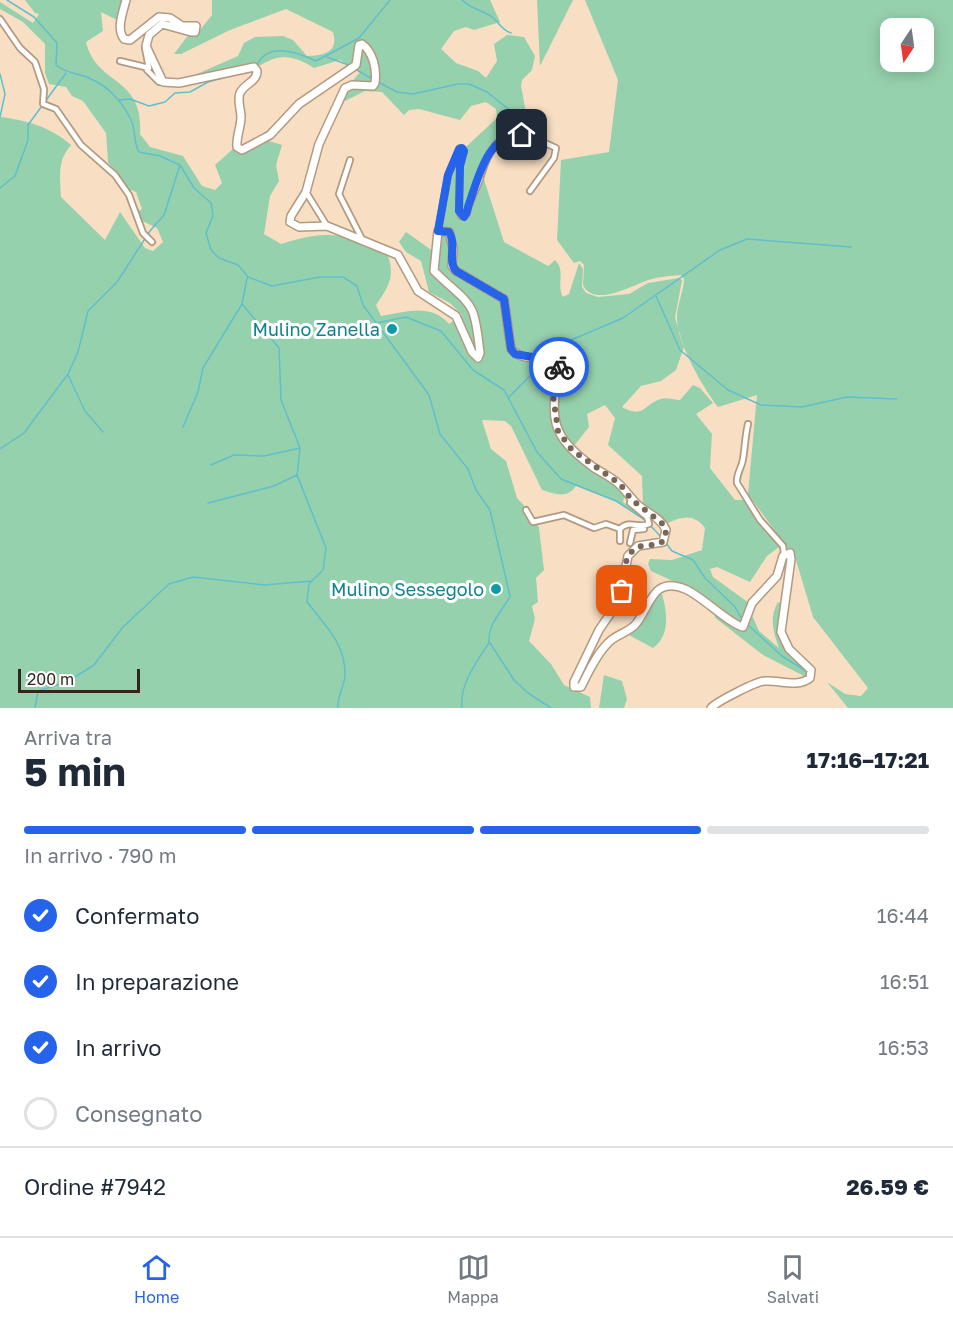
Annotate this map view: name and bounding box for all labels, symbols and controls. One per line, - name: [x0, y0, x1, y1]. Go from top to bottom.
- north arrow: [880, 18, 934, 72]
- map controls: [880, 18, 934, 72]
- pin: [496, 109, 547, 160]
- icon: home: [505, 118, 538, 151]
- place label: Mulino Zanella: [253, 318, 380, 340]
- marker: Mulino Zanella: [385, 322, 399, 336]
- courier: [529, 337, 589, 397]
- icon: bike: [543, 351, 576, 384]
- pin: [596, 565, 647, 616]
- icon: bag: [605, 574, 638, 607]
- place label: Mulino Sessegolo: [331, 578, 484, 600]
- marker: Mulino Sessegolo: [489, 582, 503, 596]
- scale bar: [18, 666, 140, 694]
- text: 200 m: [27, 669, 74, 689]
- text: Arriva tra: [24, 725, 112, 749]
- text: 17:16–17:21: [807, 746, 929, 773]
- text: 5 min: [24, 748, 126, 795]
- text: In arrivo · 790 m: [24, 843, 176, 867]
- icon: check: [24, 899, 57, 932]
- text: Confermato: [75, 902, 200, 929]
- text: 16:44: [877, 903, 929, 927]
- icon: check: [24, 965, 57, 998]
- text: In preparazione: [75, 968, 239, 995]
- text: 16:51: [880, 969, 929, 993]
- icon: check: [24, 1031, 57, 1064]
- text: In arrivo: [75, 1034, 162, 1061]
- text: 16:53: [878, 1035, 929, 1059]
- text: Consegnato: [75, 1100, 202, 1127]
- text: Ordine #7942: [24, 1173, 166, 1200]
- text: 26.59 €: [846, 1173, 929, 1200]
- tab: Home: [134, 1251, 179, 1307]
- tab: Mappa: [447, 1251, 499, 1307]
- tab: Salvati: [767, 1251, 819, 1307]

